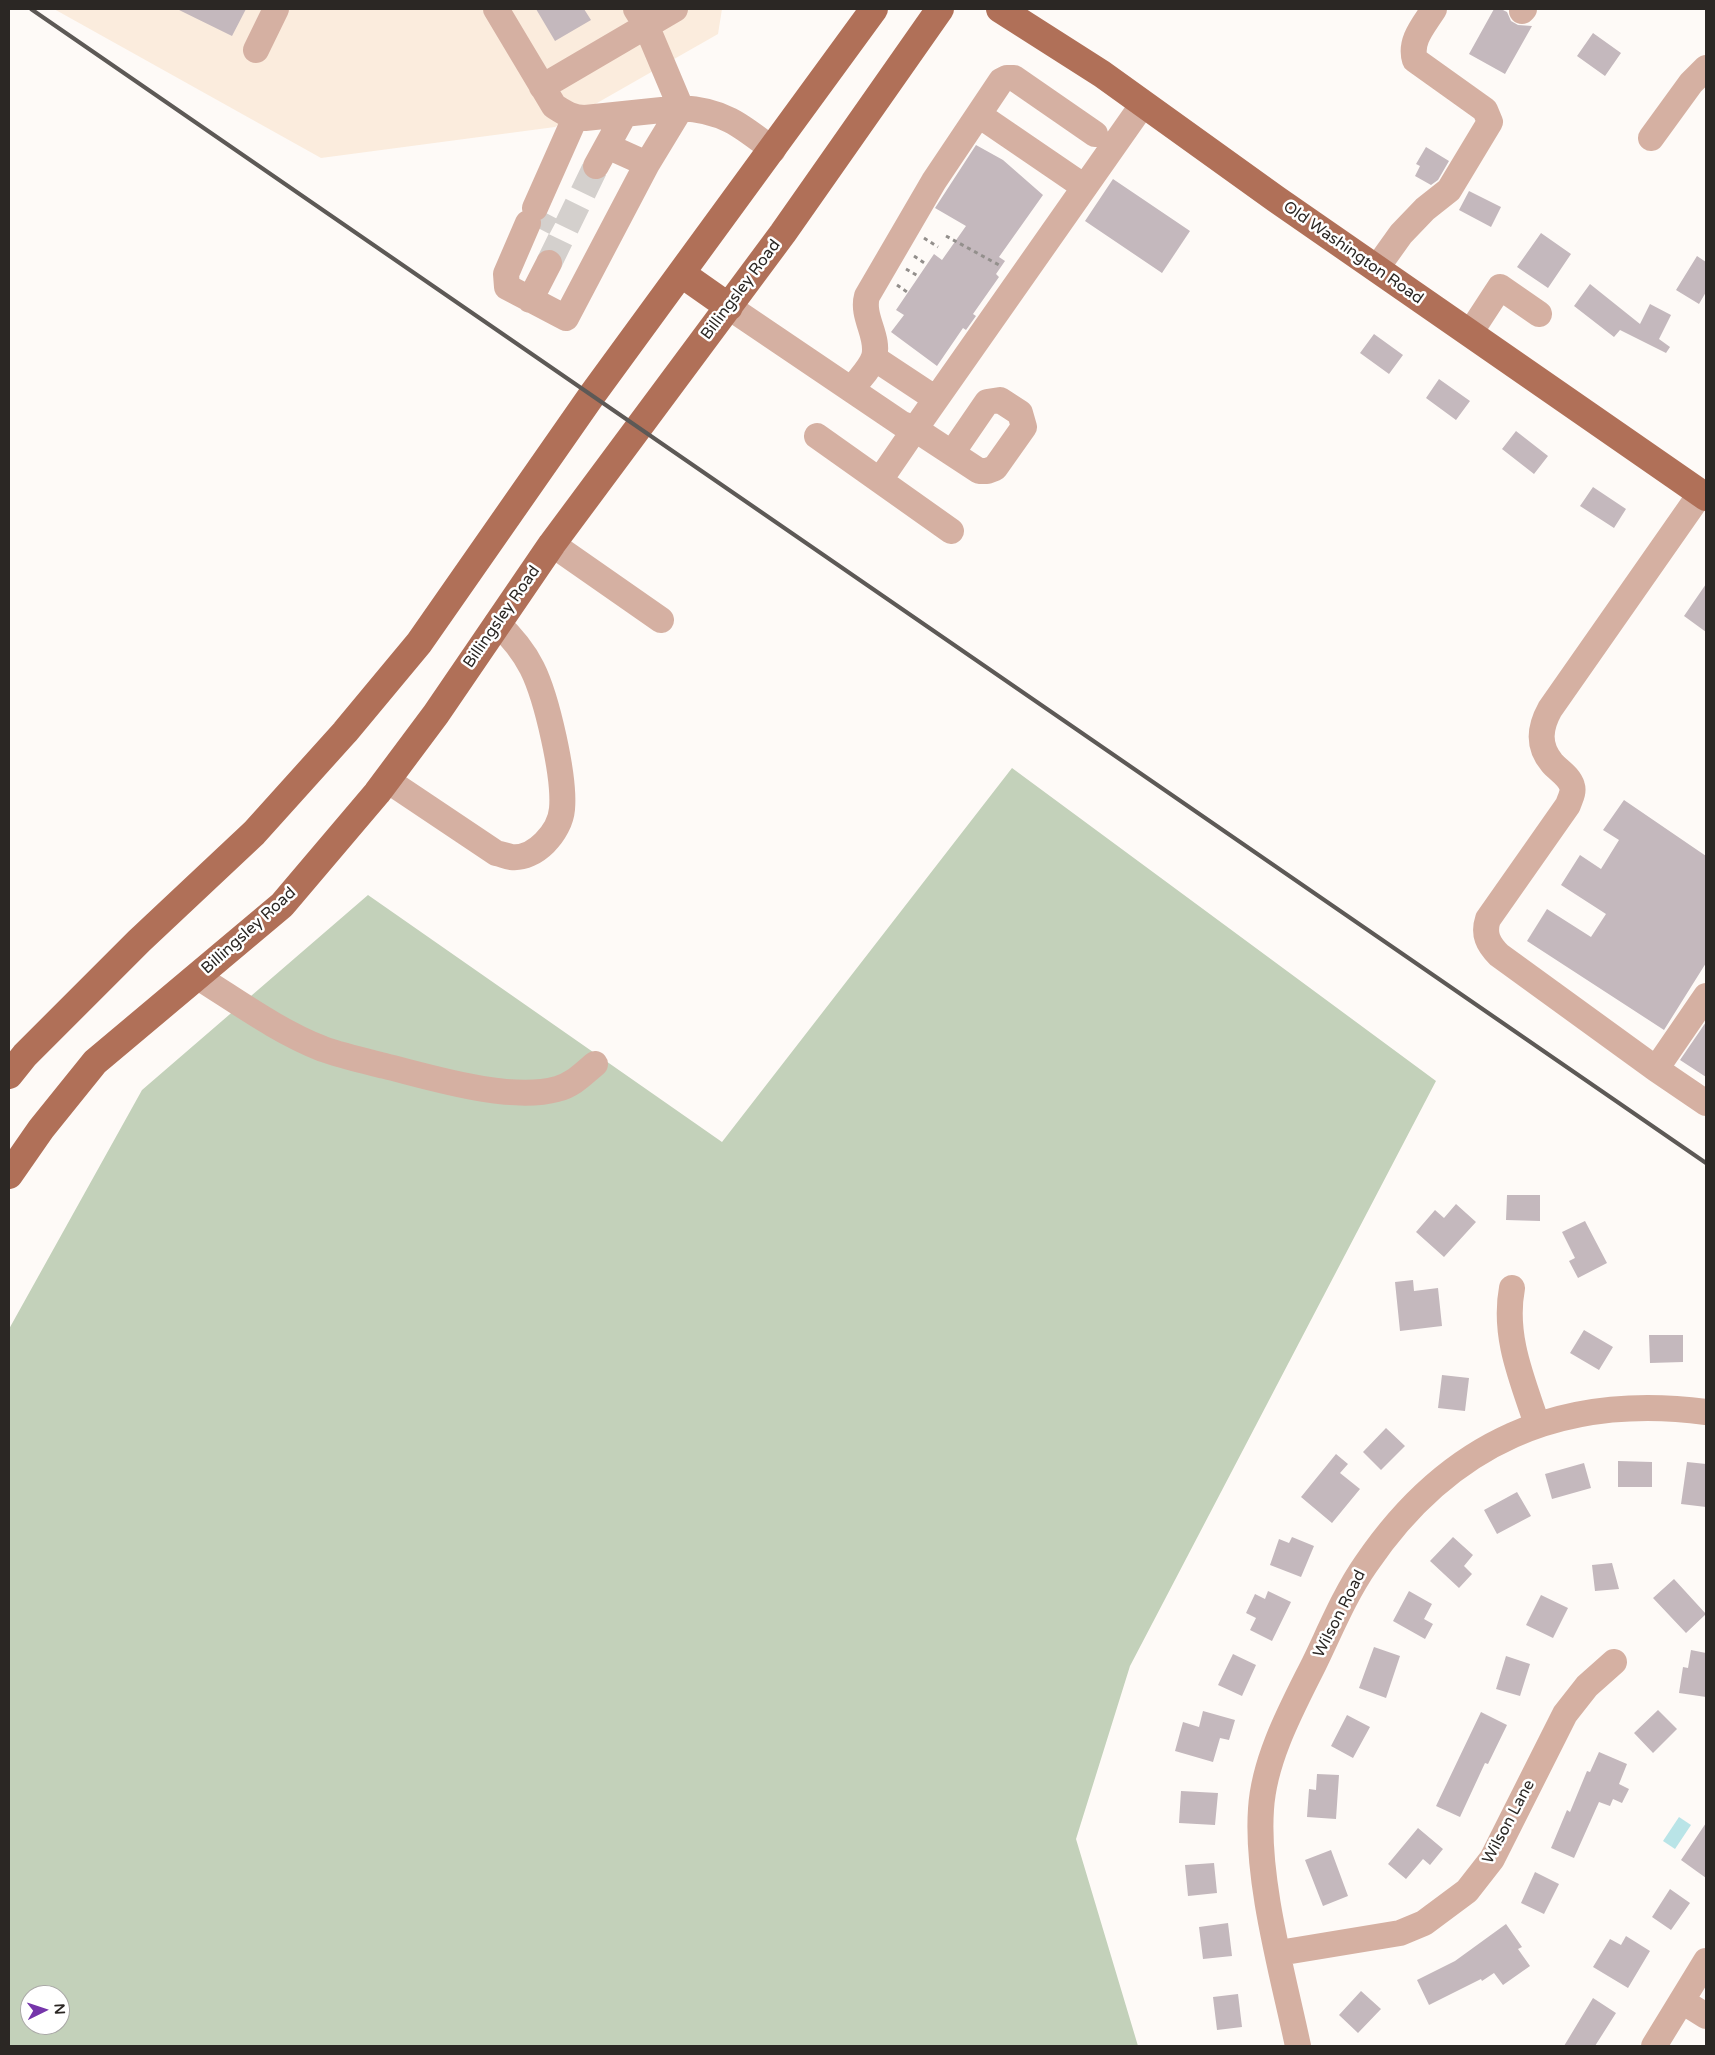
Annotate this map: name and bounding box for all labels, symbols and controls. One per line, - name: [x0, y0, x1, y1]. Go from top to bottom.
- street label: Old Washington Road: [1279, 197, 1427, 309]
- street label: Billingsley Road: [697, 236, 785, 344]
- street label: Billingsley Road: [460, 562, 544, 672]
- street label: Billingsley Road: [198, 884, 300, 978]
- street label: Wilson Road: [1310, 1567, 1370, 1661]
- street label: Wilson Lane: [1479, 1777, 1539, 1867]
- north arrow: [20, 1985, 70, 2035]
- text: N: [51, 2003, 68, 2015]

